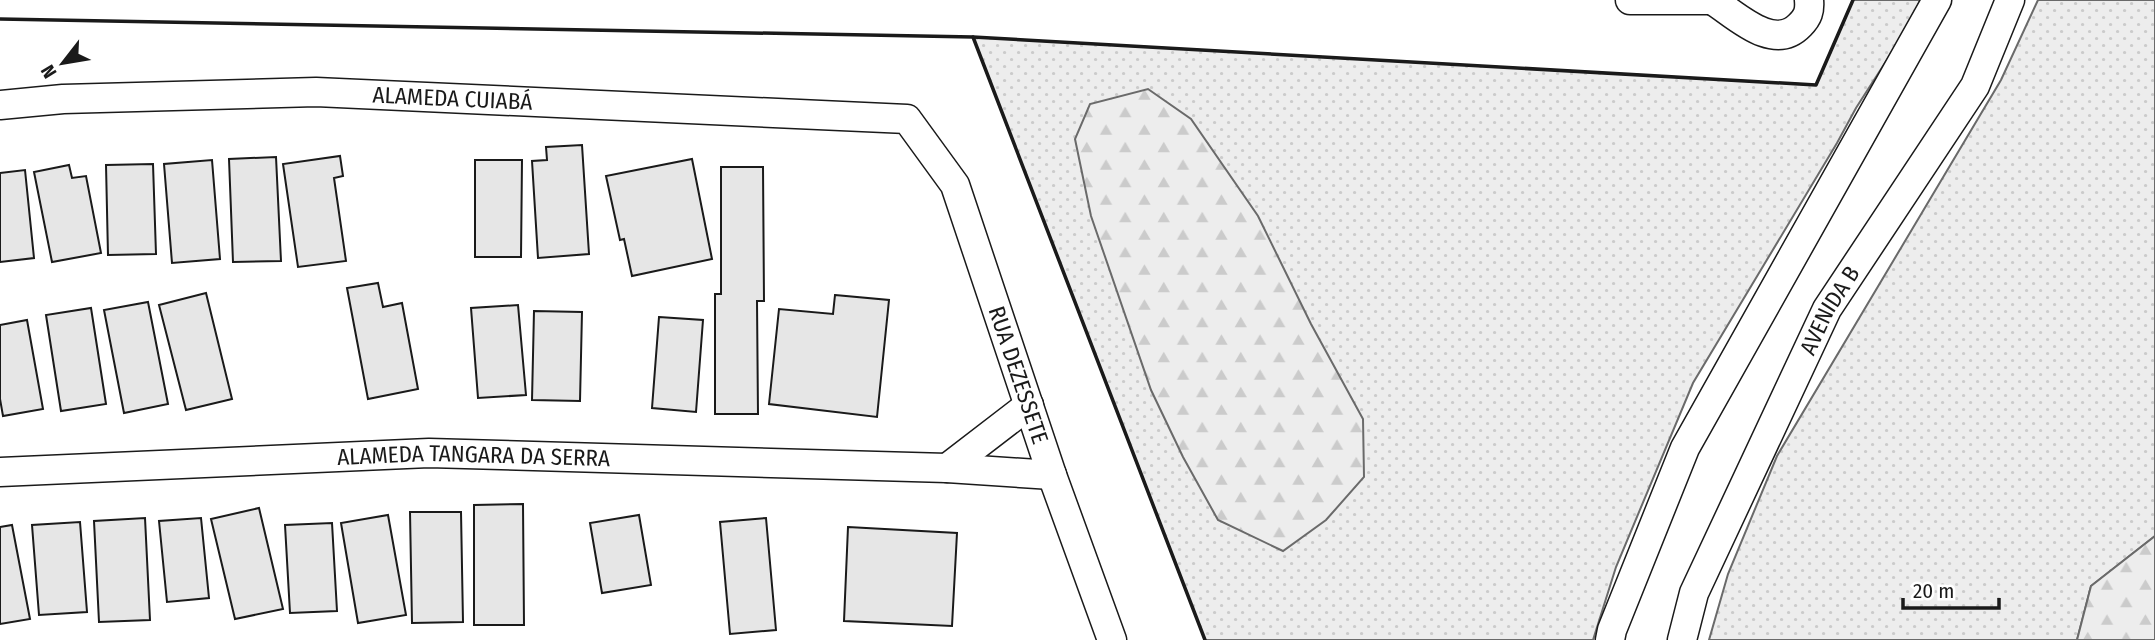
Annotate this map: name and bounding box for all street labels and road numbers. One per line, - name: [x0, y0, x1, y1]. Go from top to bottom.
- street label: ALAMEDA CUIABÁ: [372, 81, 533, 116]
- street label: AVENIDA B: [1794, 261, 1866, 359]
- street label: RUA DEZESSETE: [983, 303, 1055, 447]
- street label: ALAMEDA TANGARA DA SERRA: [336, 439, 611, 472]

